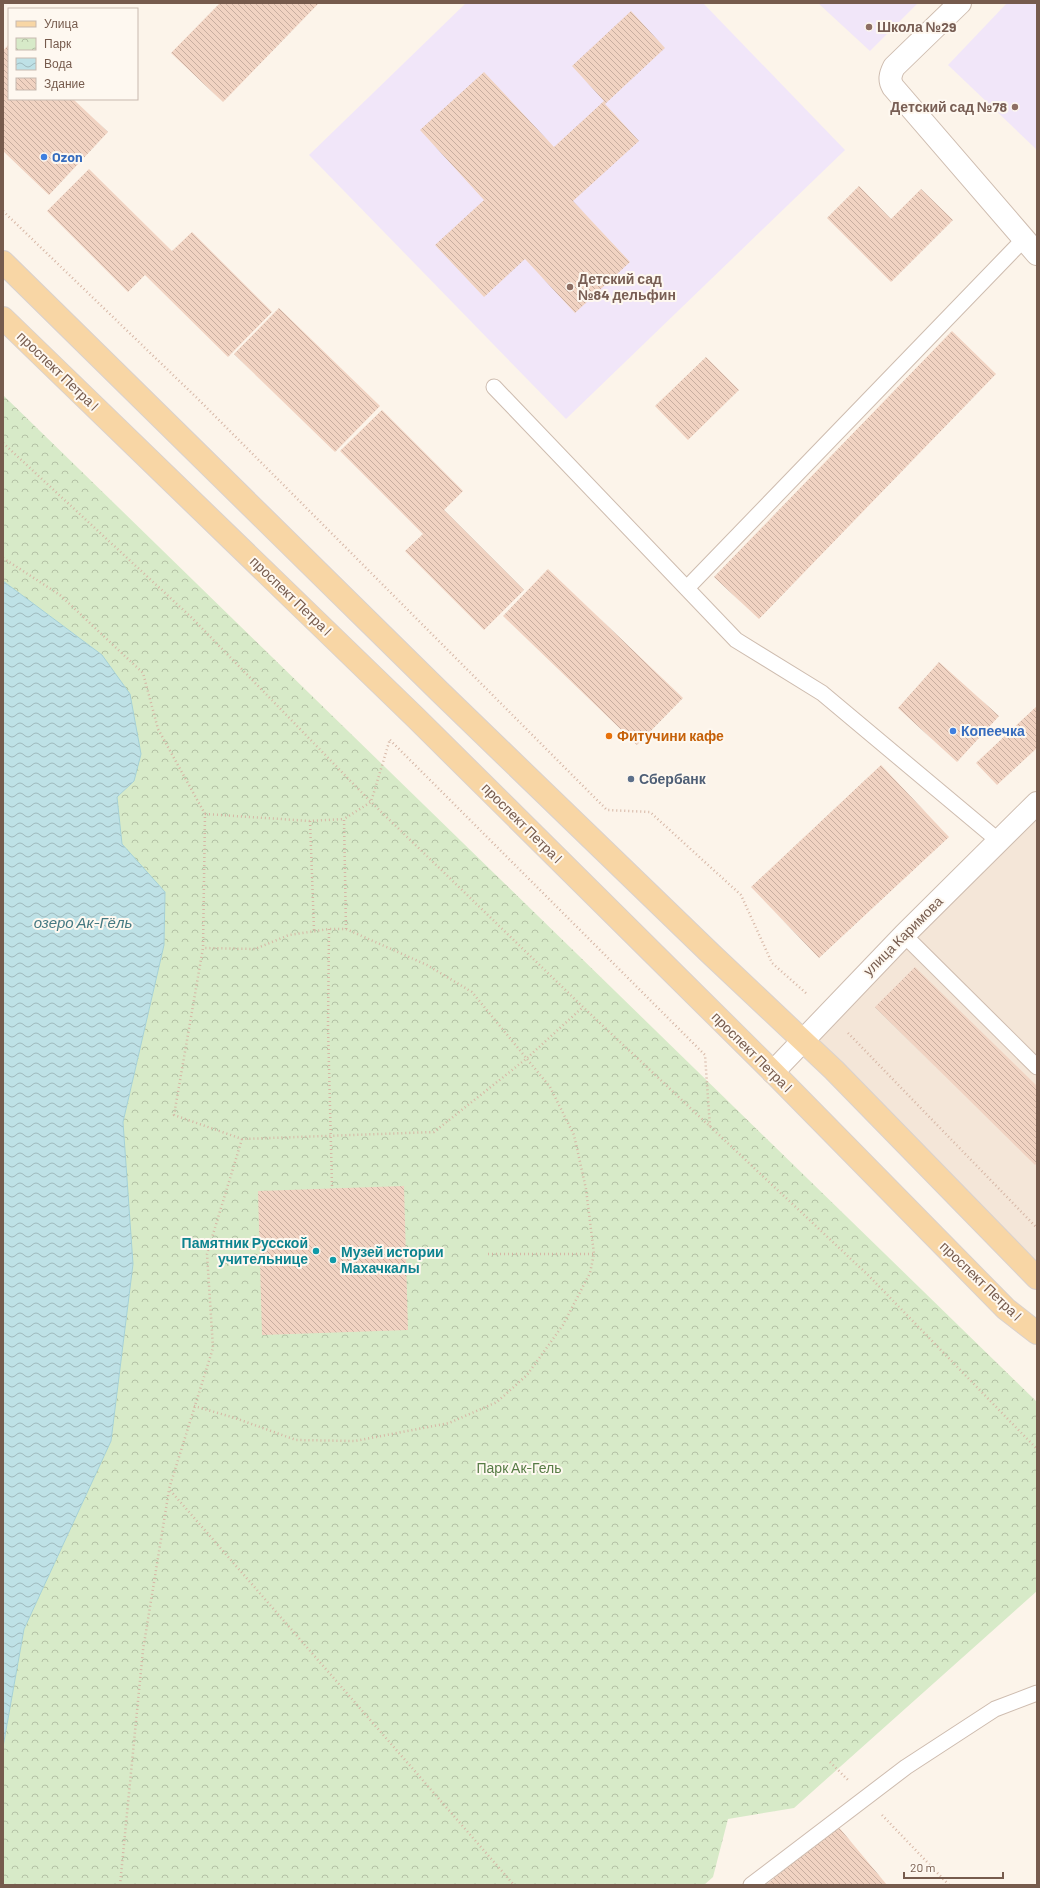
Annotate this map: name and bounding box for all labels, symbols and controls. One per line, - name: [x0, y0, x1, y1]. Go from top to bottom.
- legend: [8, 8, 138, 100]
- text: Улица: [44, 16, 78, 31]
- place label: Школа №29: [877, 18, 956, 35]
- marker: Школа №29: [864, 22, 874, 32]
- text: Парк: [44, 36, 72, 51]
- text: Вода: [44, 56, 72, 71]
- text: Здание: [44, 76, 85, 91]
- place label: Детский сад №78: [890, 98, 1007, 115]
- marker: Детский сад №78: [1010, 102, 1020, 112]
- place label: Ozon: [52, 148, 83, 165]
- marker: Ozon: [39, 152, 49, 162]
- place label: Детский сад №84 дельфин: [578, 270, 676, 303]
- marker: Детский сад №84 дельфин: [565, 282, 575, 292]
- street label: проспект Петра I: [14, 327, 103, 414]
- street label: проспект Петра I: [247, 552, 336, 639]
- place label: Копеечка: [961, 722, 1025, 739]
- marker: Копеечка: [948, 726, 958, 736]
- place label: Фитучини кафе: [617, 727, 724, 744]
- marker: Фитучини кафе: [604, 731, 614, 741]
- place label: Сбербанк: [639, 770, 707, 787]
- marker: Сбербанк: [626, 774, 636, 784]
- street label: проспект Петра I: [479, 779, 566, 866]
- street label: улица Каримова: [859, 892, 946, 979]
- water label: озеро Ак-Гёль: [34, 913, 132, 931]
- street label: проспект Петра I: [709, 1008, 796, 1095]
- place label: Памятник Русской учительнице: [182, 1234, 308, 1267]
- street label: проспект Петра I: [937, 1237, 1026, 1324]
- place label: Музей истории Махачкалы: [341, 1243, 444, 1276]
- marker: Памятник Русской учительнице: [311, 1246, 321, 1256]
- marker: Музей истории Махачкалы: [328, 1255, 338, 1265]
- park label: Парк Ак-Гель: [477, 1459, 561, 1476]
- scale bar: [904, 1854, 1003, 1880]
- text: 20 m: [910, 1860, 936, 1874]

